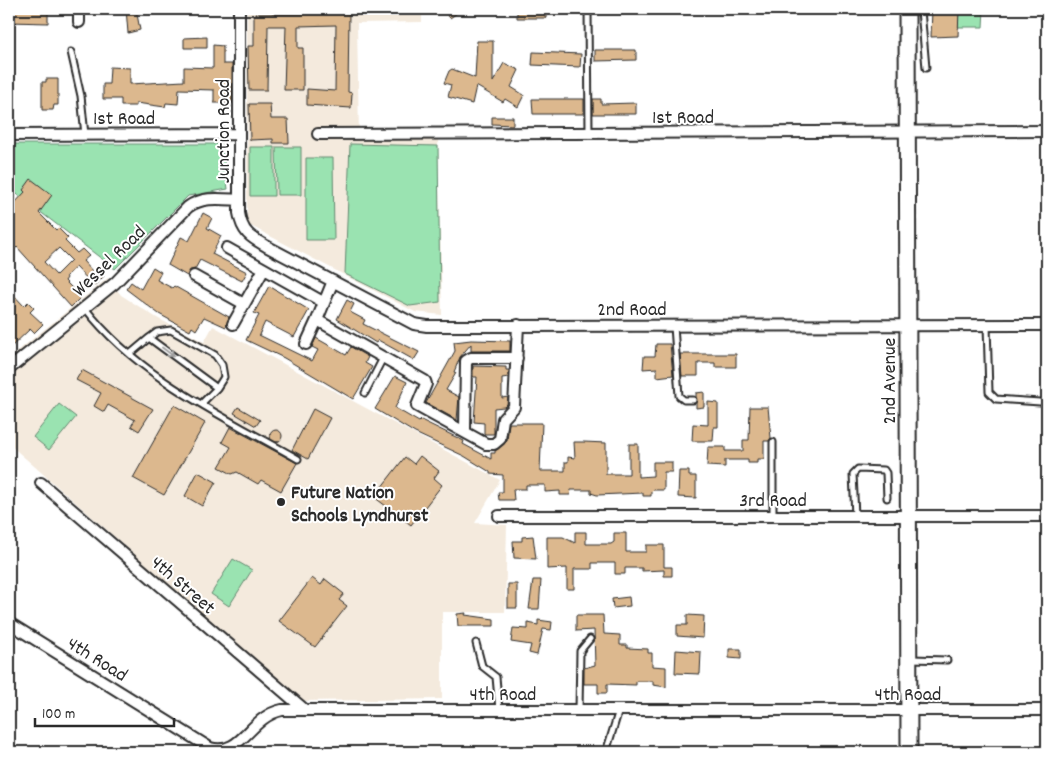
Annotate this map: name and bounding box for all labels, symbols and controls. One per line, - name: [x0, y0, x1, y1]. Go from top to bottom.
- street label: Junction Road: [211, 79, 239, 183]
- street label: 1st Road: [652, 105, 714, 133]
- street label: 1st Road: [93, 106, 155, 134]
- street label: Wessel Road: [67, 220, 153, 304]
- street label: 2nd Road: [597, 297, 667, 325]
- street label: 2nd Avenue: [877, 337, 905, 424]
- one-way arrow: [161, 346, 174, 357]
- place label: Future Nation Schools Lyndhurst: [291, 480, 429, 531]
- street label: 3rd Road: [739, 488, 807, 516]
- marker: Future Nation Schools Lyndhurst: [275, 496, 287, 508]
- street label: 4th Street: [143, 550, 221, 622]
- street label: 4th Road: [61, 631, 132, 690]
- street label: 4th Road: [470, 682, 536, 710]
- street label: 4th Road: [875, 682, 941, 710]
- scale bar: [35, 696, 174, 728]
- text: 100 m: [42, 704, 75, 726]

